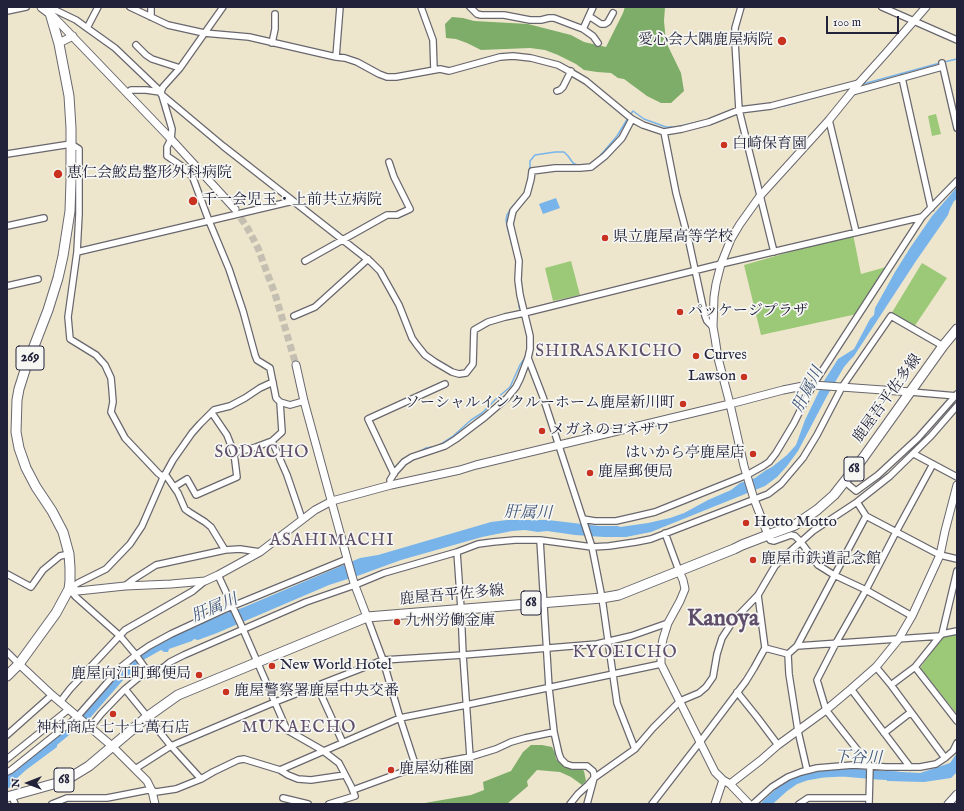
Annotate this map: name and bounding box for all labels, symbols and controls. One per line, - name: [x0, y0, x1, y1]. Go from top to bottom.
- scale bar: [828, 8, 901, 34]
- text: 100 m: [833, 15, 861, 30]
- place label: 愛心会大隅鹿屋病院: [638, 32, 773, 50]
- marker: 愛心会大隅鹿屋病院: [776, 35, 788, 47]
- place label: 白崎保育園: [732, 136, 807, 154]
- marker: 白崎保育園: [719, 140, 729, 150]
- place label: 恵仁会鮫島整形外科病院: [67, 165, 232, 183]
- marker: 恵仁会鮫島整形外科病院: [52, 168, 64, 180]
- place label: 千一会児玉・上前共立病院: [202, 192, 382, 210]
- marker: 千一会児玉・上前共立病院: [187, 195, 199, 207]
- place label: 県立鹿屋高等学校: [613, 229, 733, 247]
- marker: 県立鹿屋高等学校: [600, 233, 610, 243]
- place label: パッケージプラザ: [688, 303, 808, 321]
- marker: パッケージプラザ: [675, 307, 685, 317]
- district label: SHIRASAKICHO: [535, 343, 683, 363]
- road number: 269: [16, 346, 44, 370]
- place label: Curves: [704, 347, 747, 365]
- marker: Curves: [691, 351, 701, 361]
- street label: 鹿屋吾平佐多線: [850, 351, 926, 447]
- water label: 肝属川: [790, 364, 828, 416]
- place label: Lawson: [688, 368, 736, 386]
- marker: Lawson: [739, 372, 749, 382]
- place label: ソーシャルインクルーホーム鹿屋新川町: [405, 395, 675, 413]
- marker: ソーシャルインクルーホーム鹿屋新川町: [678, 399, 688, 409]
- place label: メガネのヨネザワ: [550, 422, 670, 440]
- marker: メガネのヨネザワ: [537, 426, 547, 436]
- district label: SODACHO: [215, 444, 309, 464]
- place label: はいから亭鹿屋店: [625, 445, 745, 463]
- marker: はいから亭鹿屋店: [748, 449, 758, 459]
- road number: 68: [844, 457, 864, 481]
- place label: 鹿屋郵便局: [598, 464, 673, 482]
- marker: 鹿屋郵便局: [585, 468, 595, 478]
- water label: 肝属川: [504, 504, 552, 524]
- place label: Hotto Motto: [754, 514, 837, 532]
- marker: Hotto Motto: [741, 518, 751, 528]
- district label: ASAHIMACHI: [270, 532, 394, 552]
- place label: 鹿屋市鉄道記念館: [761, 551, 881, 569]
- marker: 鹿屋市鉄道記念館: [748, 555, 758, 565]
- street label: 鹿屋吾平佐多線: [399, 582, 505, 610]
- water label: 肝属川: [189, 591, 241, 627]
- road number: 68: [521, 591, 541, 615]
- district label: Kanoya: [687, 606, 759, 634]
- place label: 九州労働金庫: [405, 613, 495, 631]
- marker: 九州労働金庫: [392, 617, 402, 627]
- district label: KYOEICHO: [572, 644, 678, 664]
- place label: New World Hotel: [280, 657, 392, 675]
- marker: New World Hotel: [267, 661, 277, 671]
- place label: 鹿屋向江町郵便局: [71, 666, 191, 684]
- marker: 鹿屋向江町郵便局: [194, 670, 204, 680]
- place label: 鹿屋警察署鹿屋中央交番: [234, 683, 399, 701]
- marker: 鹿屋警察署鹿屋中央交番: [221, 687, 231, 697]
- marker: 神村商店 七十七萬石店: [108, 709, 118, 719]
- district label: MUKAECHO: [242, 719, 356, 739]
- place label: 神村商店 七十七萬石店: [36, 720, 190, 738]
- water label: 下谷川: [834, 749, 882, 769]
- place label: 鹿屋幼稚園: [399, 761, 474, 779]
- north arrow: [8, 763, 48, 803]
- marker: 鹿屋幼稚園: [386, 765, 396, 775]
- road number: 68: [54, 768, 74, 792]
- text: N: [9, 778, 23, 788]

